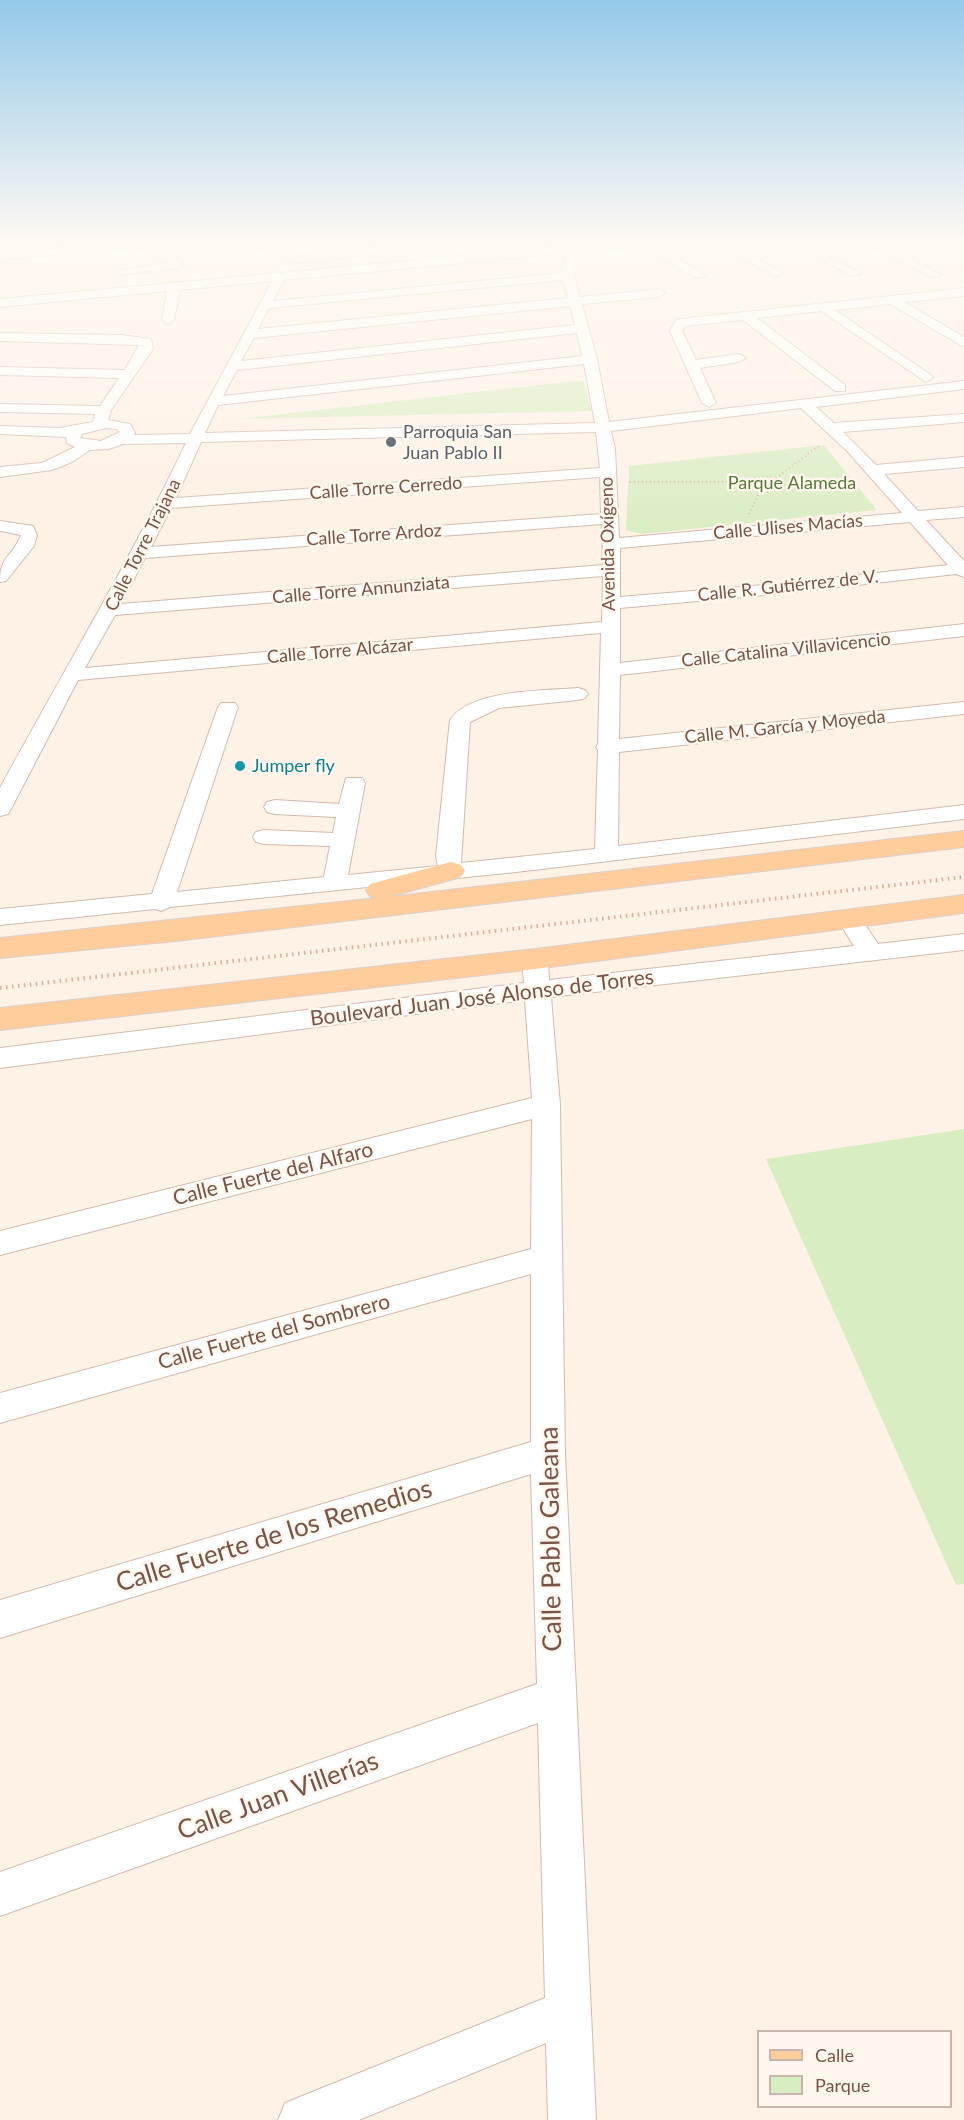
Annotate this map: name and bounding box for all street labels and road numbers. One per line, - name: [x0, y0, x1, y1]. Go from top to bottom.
- street label: Calle Torre Cerredo: [309, 472, 463, 504]
- street label: Calle Torre Trajana: [100, 475, 186, 615]
- street label: Avenida Oxígeno: [596, 477, 620, 611]
- street label: Calle Ulises Macías: [712, 510, 864, 544]
- street label: Calle Torre Ardoz: [306, 519, 442, 551]
- street label: Calle R. Gutiérrez de V.: [697, 566, 879, 606]
- street label: Calle Torre Annunziata: [271, 571, 451, 609]
- street label: Calle Catalina Villavicencio: [680, 628, 892, 672]
- street label: Calle Torre Alcázar: [266, 634, 414, 668]
- street label: Calle M. García y Moyeda: [684, 706, 886, 748]
- street label: Boulevard Juan José Alonso de Torres: [309, 964, 655, 1032]
- street label: Calle Fuerte del Alfaro: [170, 1137, 376, 1211]
- street label: Calle Fuerte del Sombrero: [155, 1289, 393, 1375]
- street label: Calle Pablo Galeana: [533, 1426, 569, 1652]
- street label: Calle Fuerte de los Remedios: [112, 1473, 436, 1599]
- street label: Calle Juan Villerías: [173, 1745, 383, 1847]

